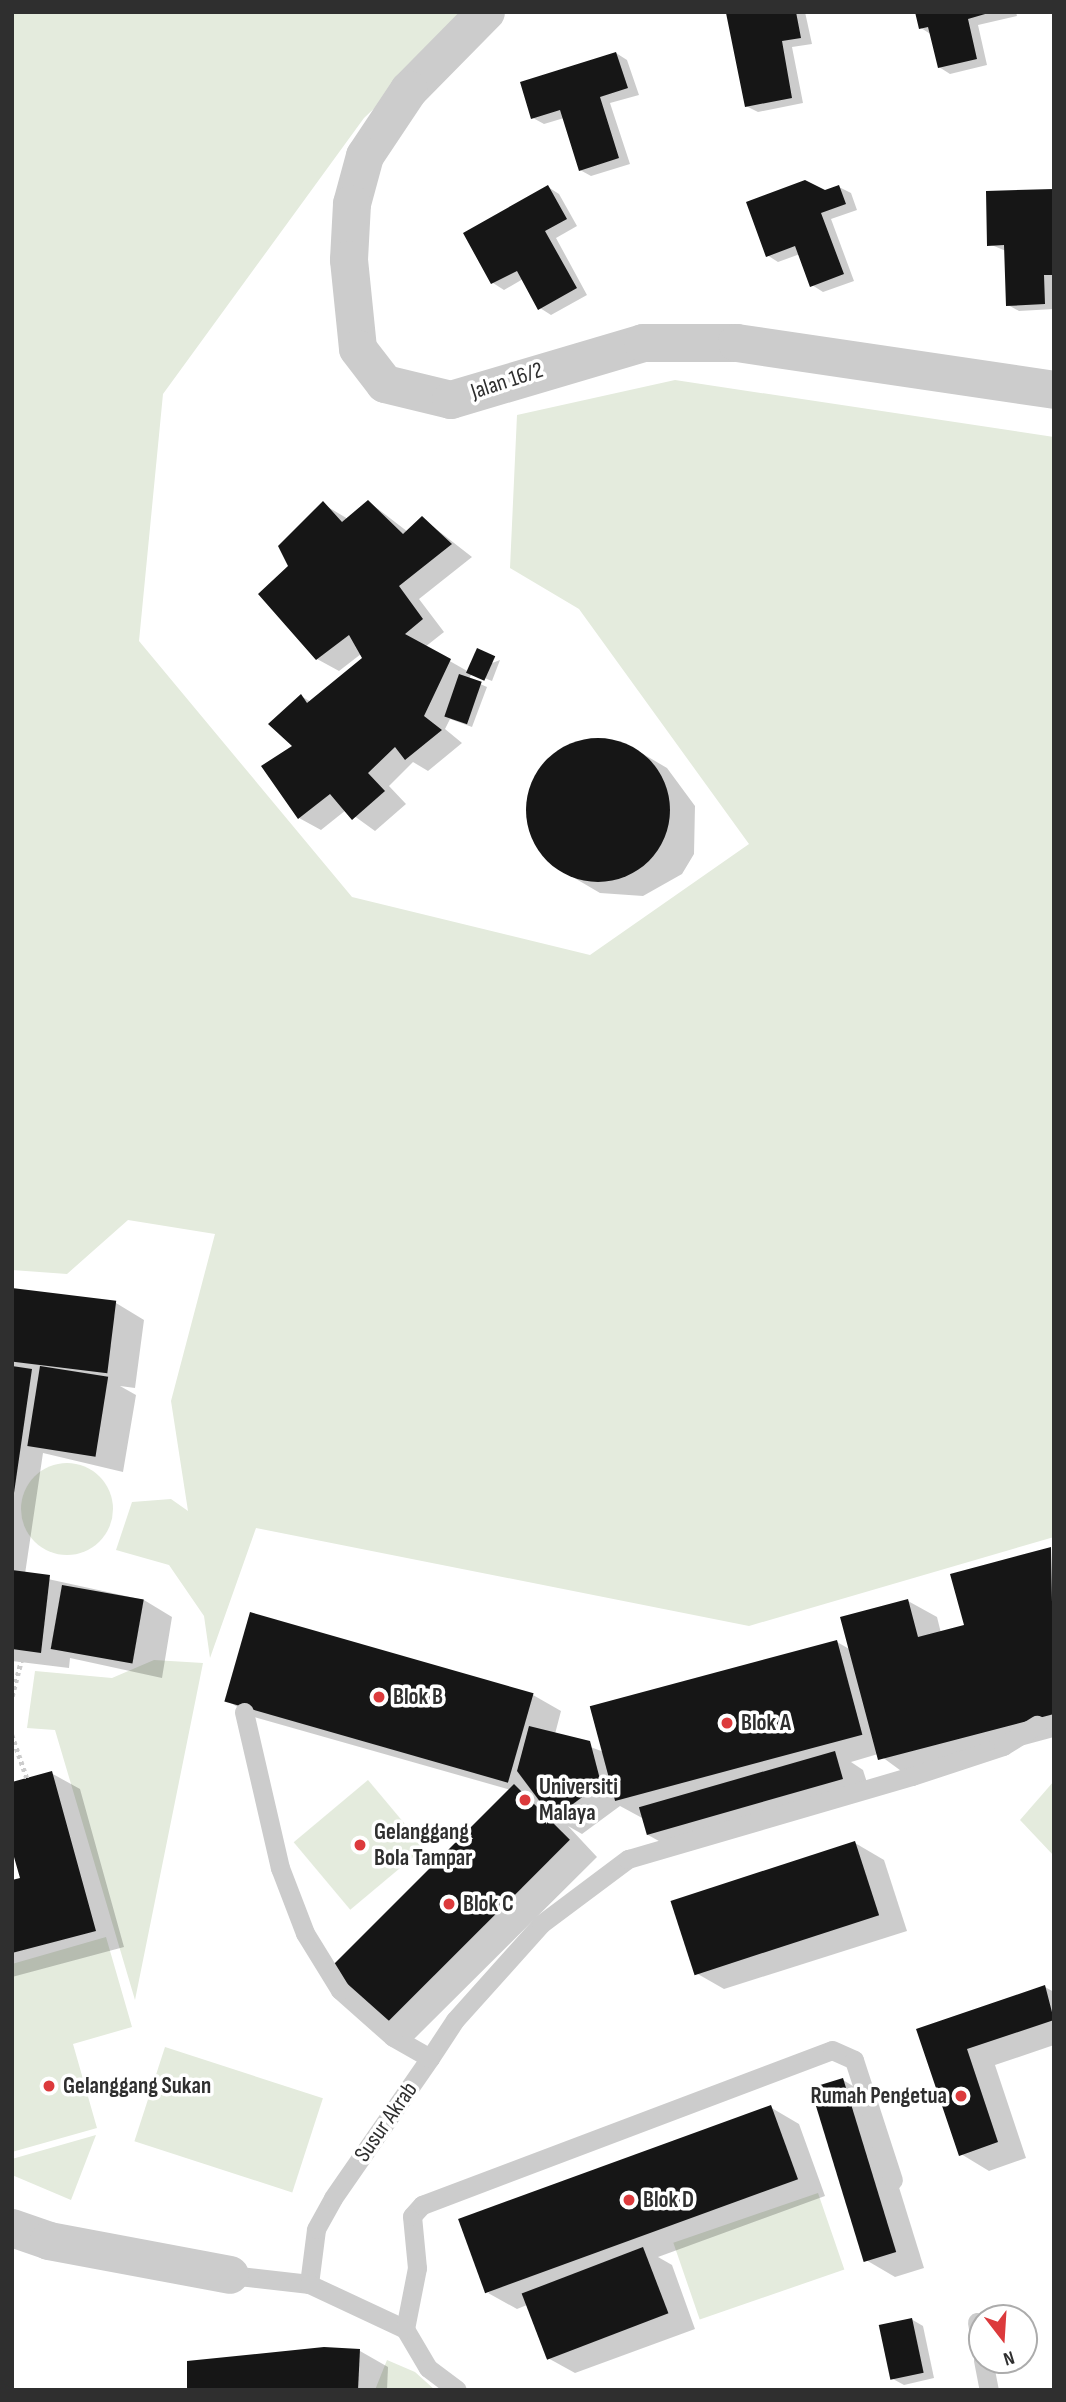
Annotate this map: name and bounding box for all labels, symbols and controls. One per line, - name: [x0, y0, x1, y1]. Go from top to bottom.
- street label: Jalan 16/2: [467, 356, 547, 406]
- place label: Blok B: [393, 1683, 443, 1711]
- marker: Blok B: [371, 1689, 387, 1705]
- place label: Blok A: [741, 1709, 791, 1737]
- marker: Blok A: [719, 1715, 735, 1731]
- place label: Universiti Malaya: [539, 1773, 618, 1827]
- marker: Universiti Malaya: [517, 1792, 533, 1808]
- place label: Gelanggang Bola Tampar: [374, 1818, 472, 1872]
- marker: Gelanggang Bola Tampar: [352, 1837, 368, 1853]
- place label: Blok C: [463, 1890, 514, 1918]
- marker: Blok C: [441, 1896, 457, 1912]
- place label: Gelanggang Sukan: [63, 2072, 211, 2100]
- street label: Susur Akrab: [349, 2077, 423, 2167]
- marker: Gelanggang Sukan: [41, 2078, 57, 2094]
- place label: Rumah Pengetua: [810, 2082, 947, 2110]
- marker: Rumah Pengetua: [953, 2088, 969, 2104]
- place label: Blok D: [643, 2186, 694, 2214]
- marker: Blok D: [621, 2192, 637, 2208]
- north arrow: [968, 2304, 1038, 2374]
- text: N: [1000, 2345, 1017, 2370]

